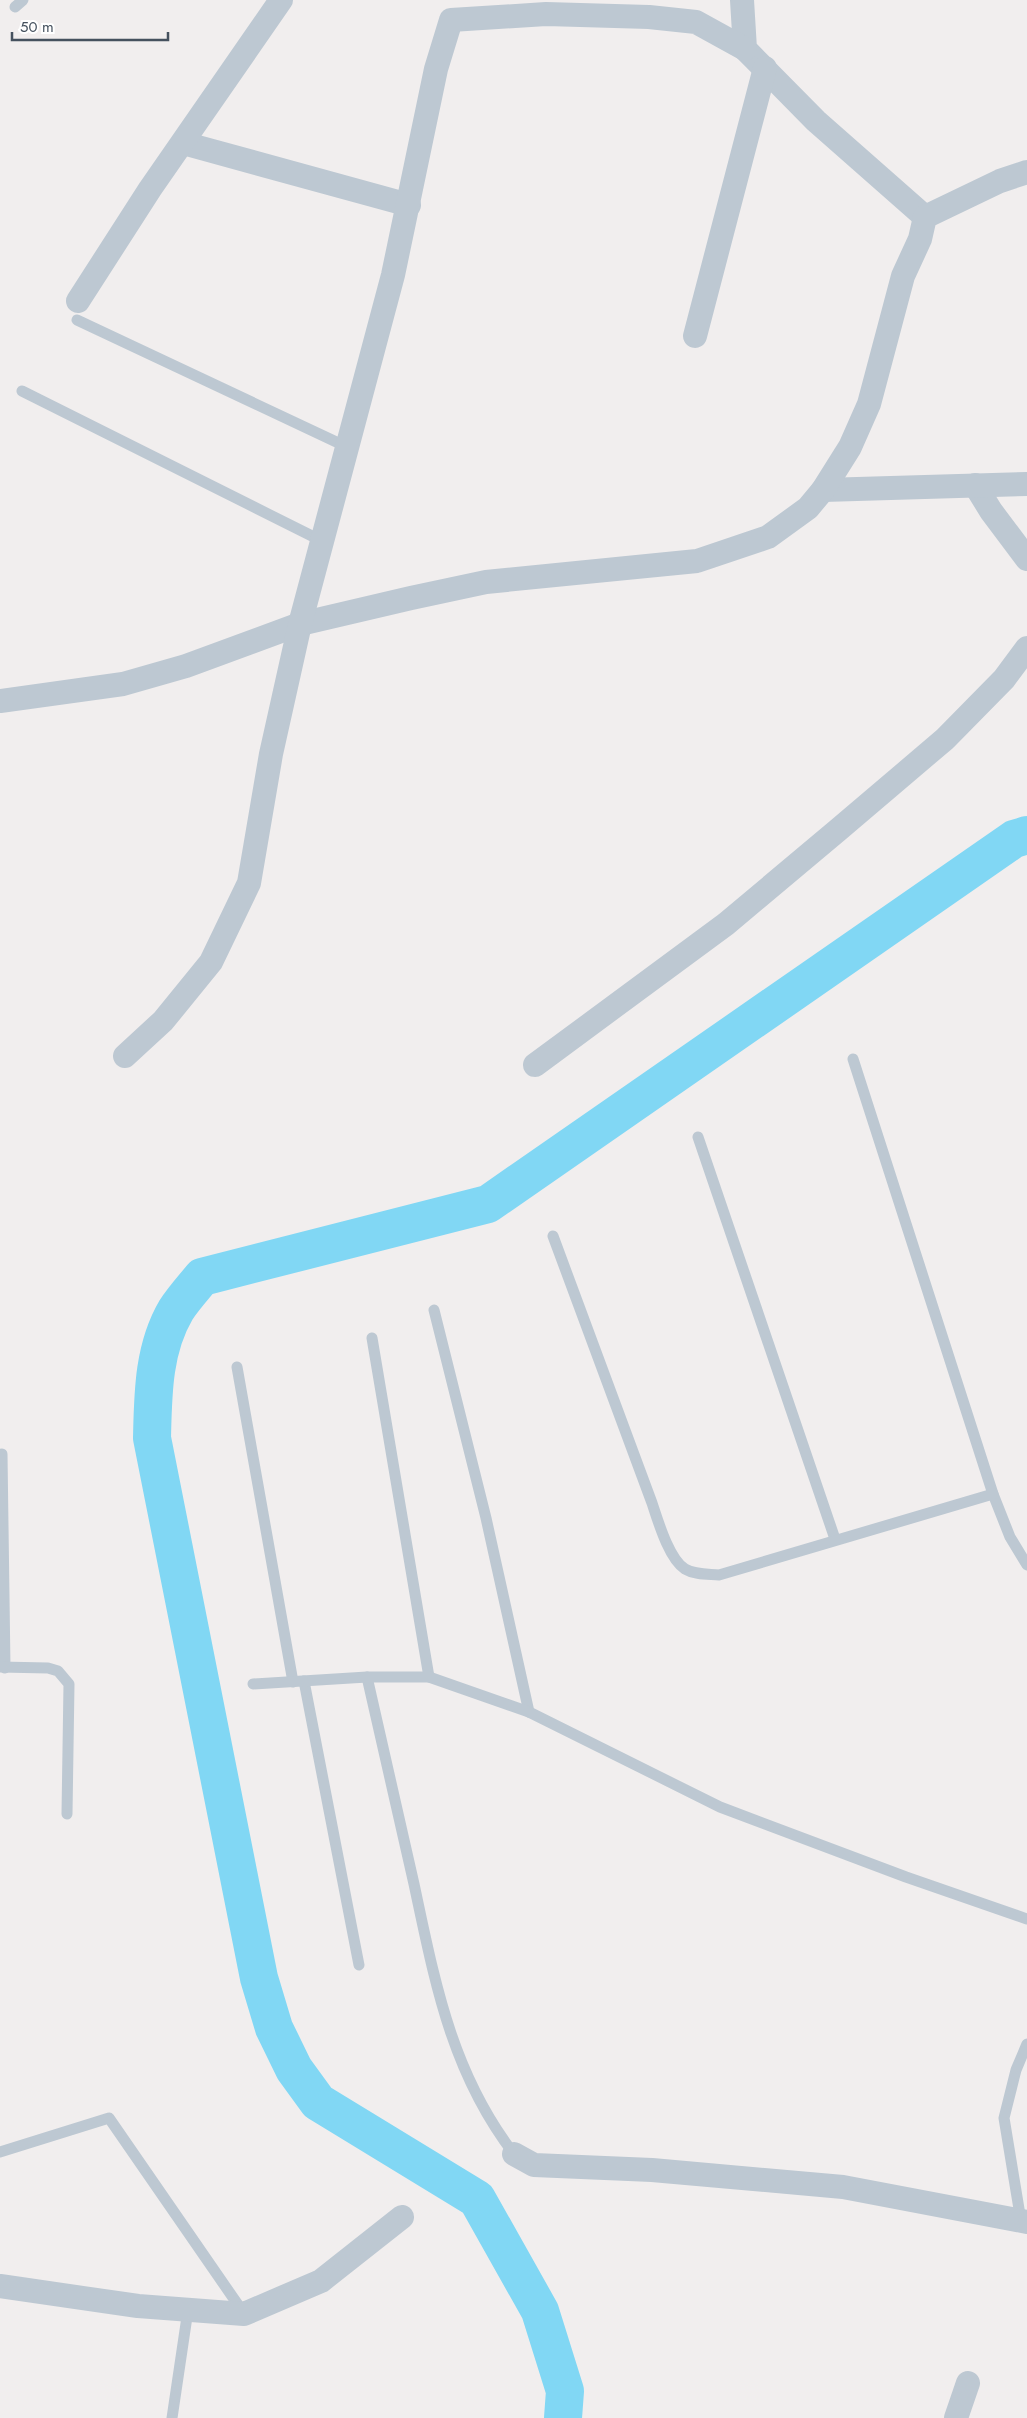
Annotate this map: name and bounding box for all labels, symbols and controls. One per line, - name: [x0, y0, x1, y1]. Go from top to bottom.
- scale bar: [12, 10, 169, 42]
- text: 50 m: [20, 16, 54, 38]

